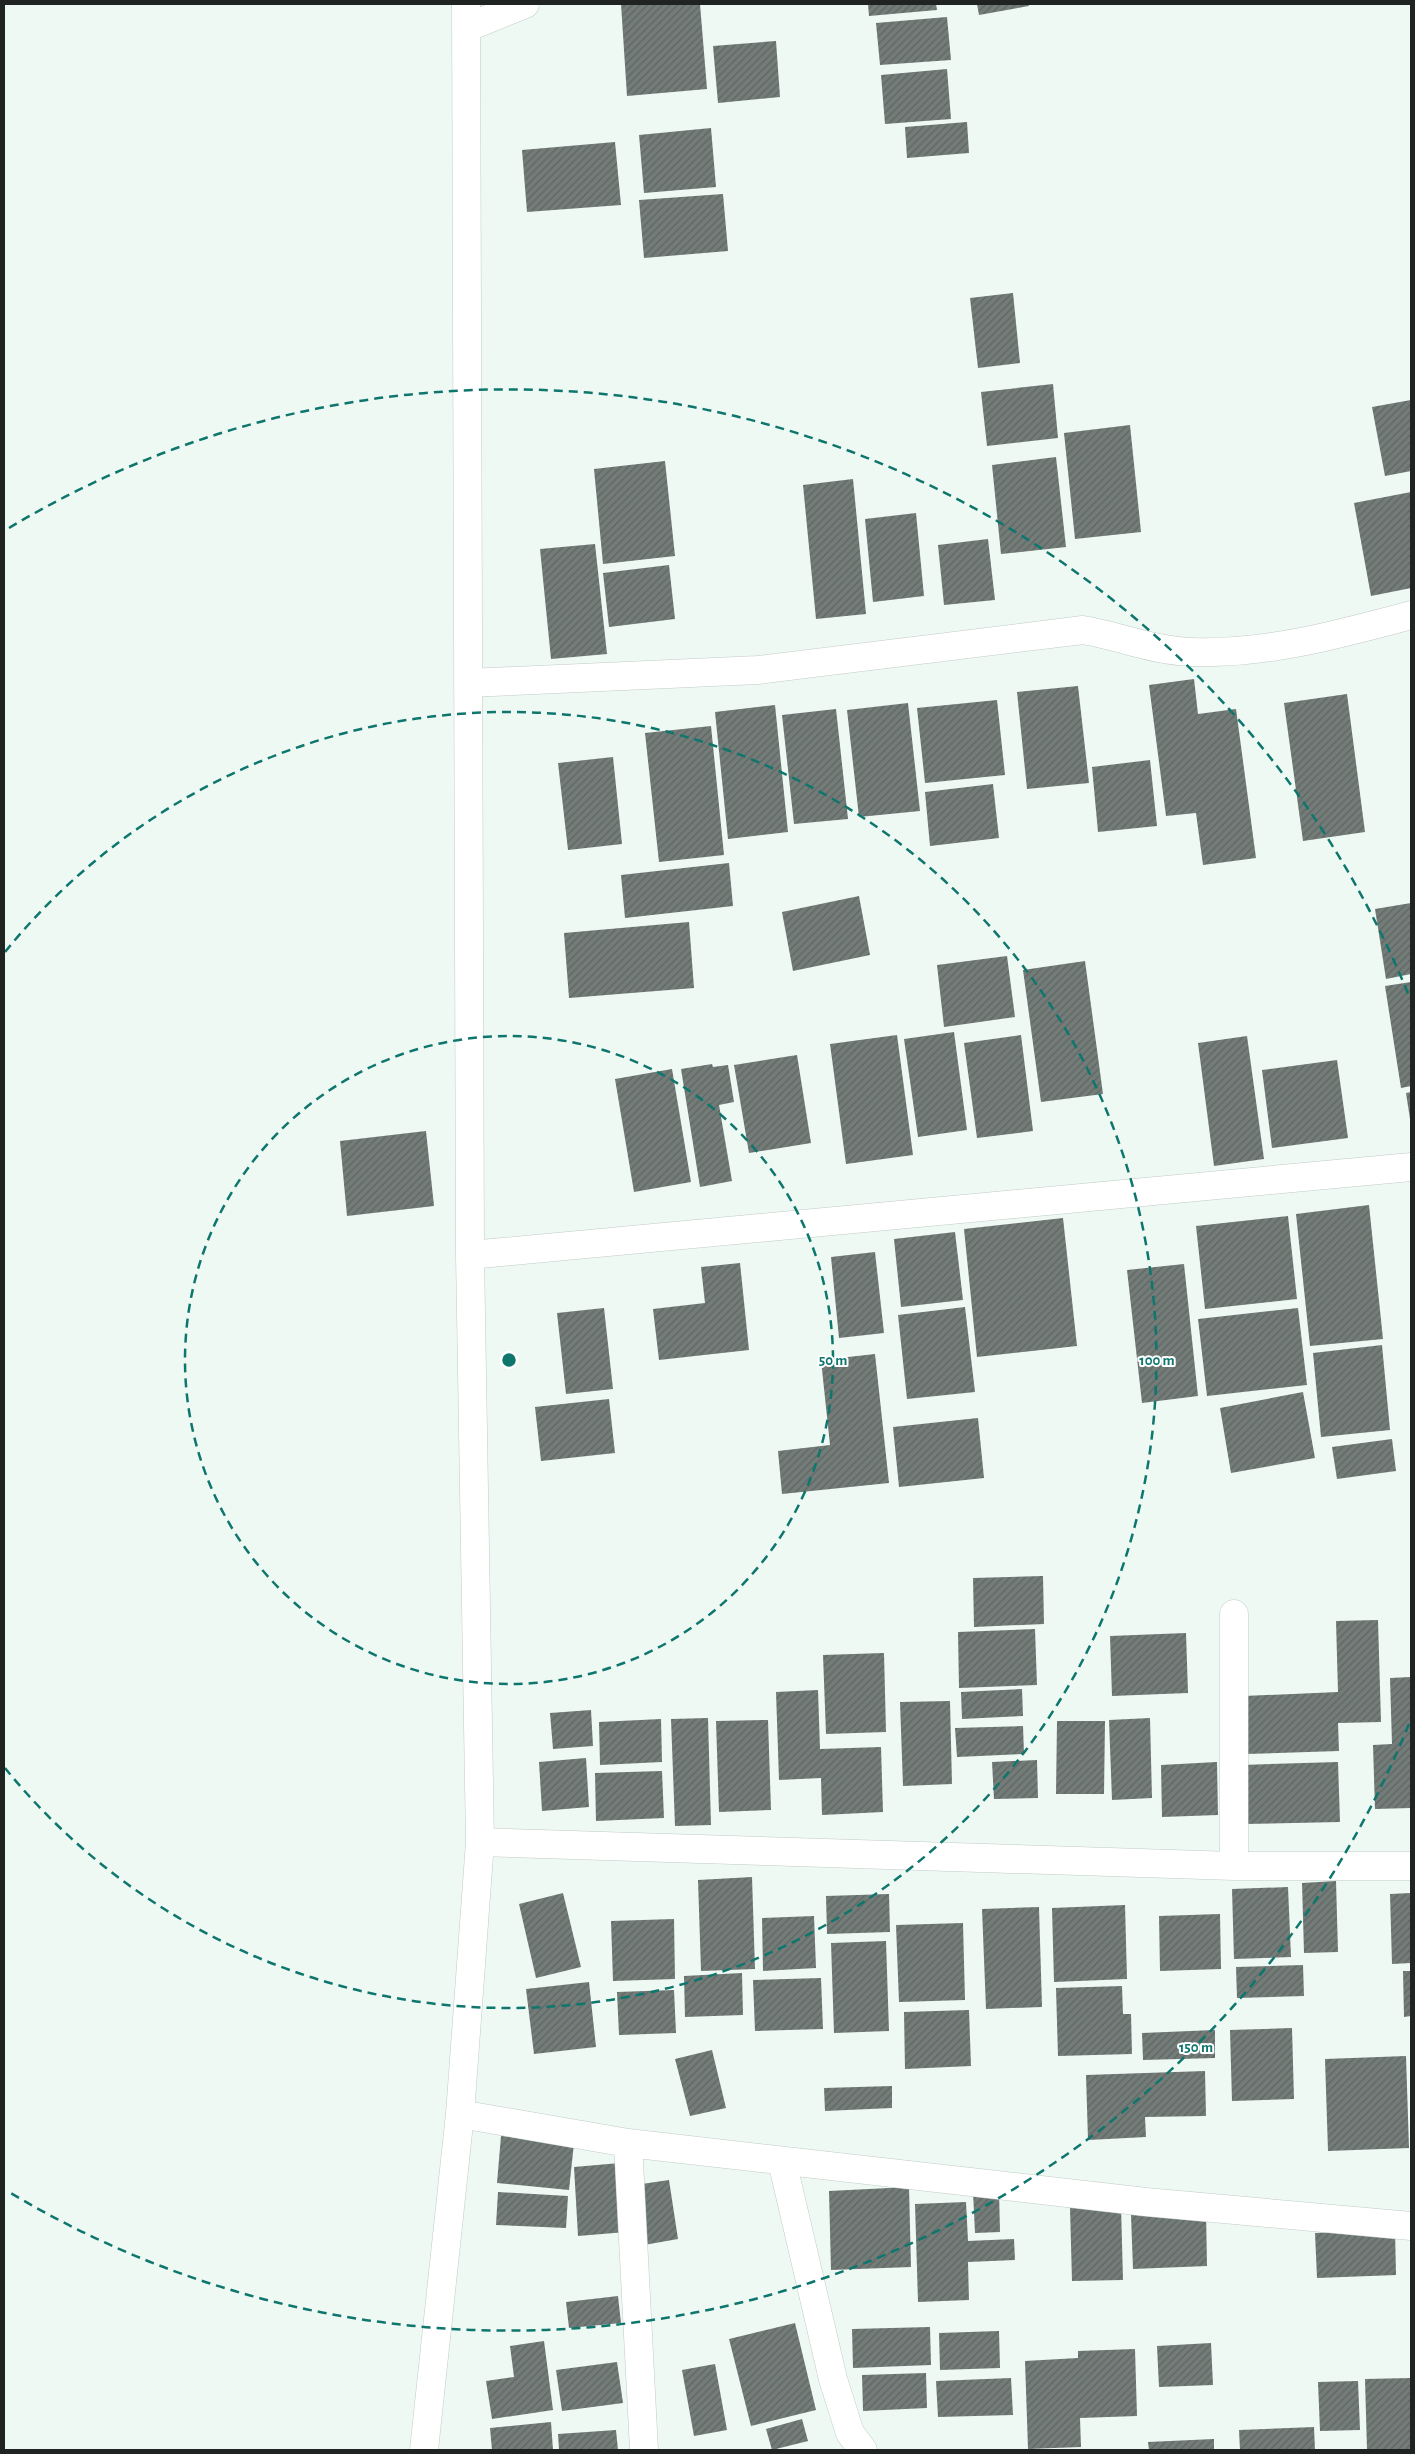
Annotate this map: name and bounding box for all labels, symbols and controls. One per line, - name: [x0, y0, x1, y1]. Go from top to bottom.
- centre of rings: [500, 1351, 518, 1369]
- text: 50 m: [819, 1353, 847, 1368]
- text: 100 m: [1139, 1353, 1175, 1368]
- text: 150 m: [1179, 2040, 1213, 2055]

